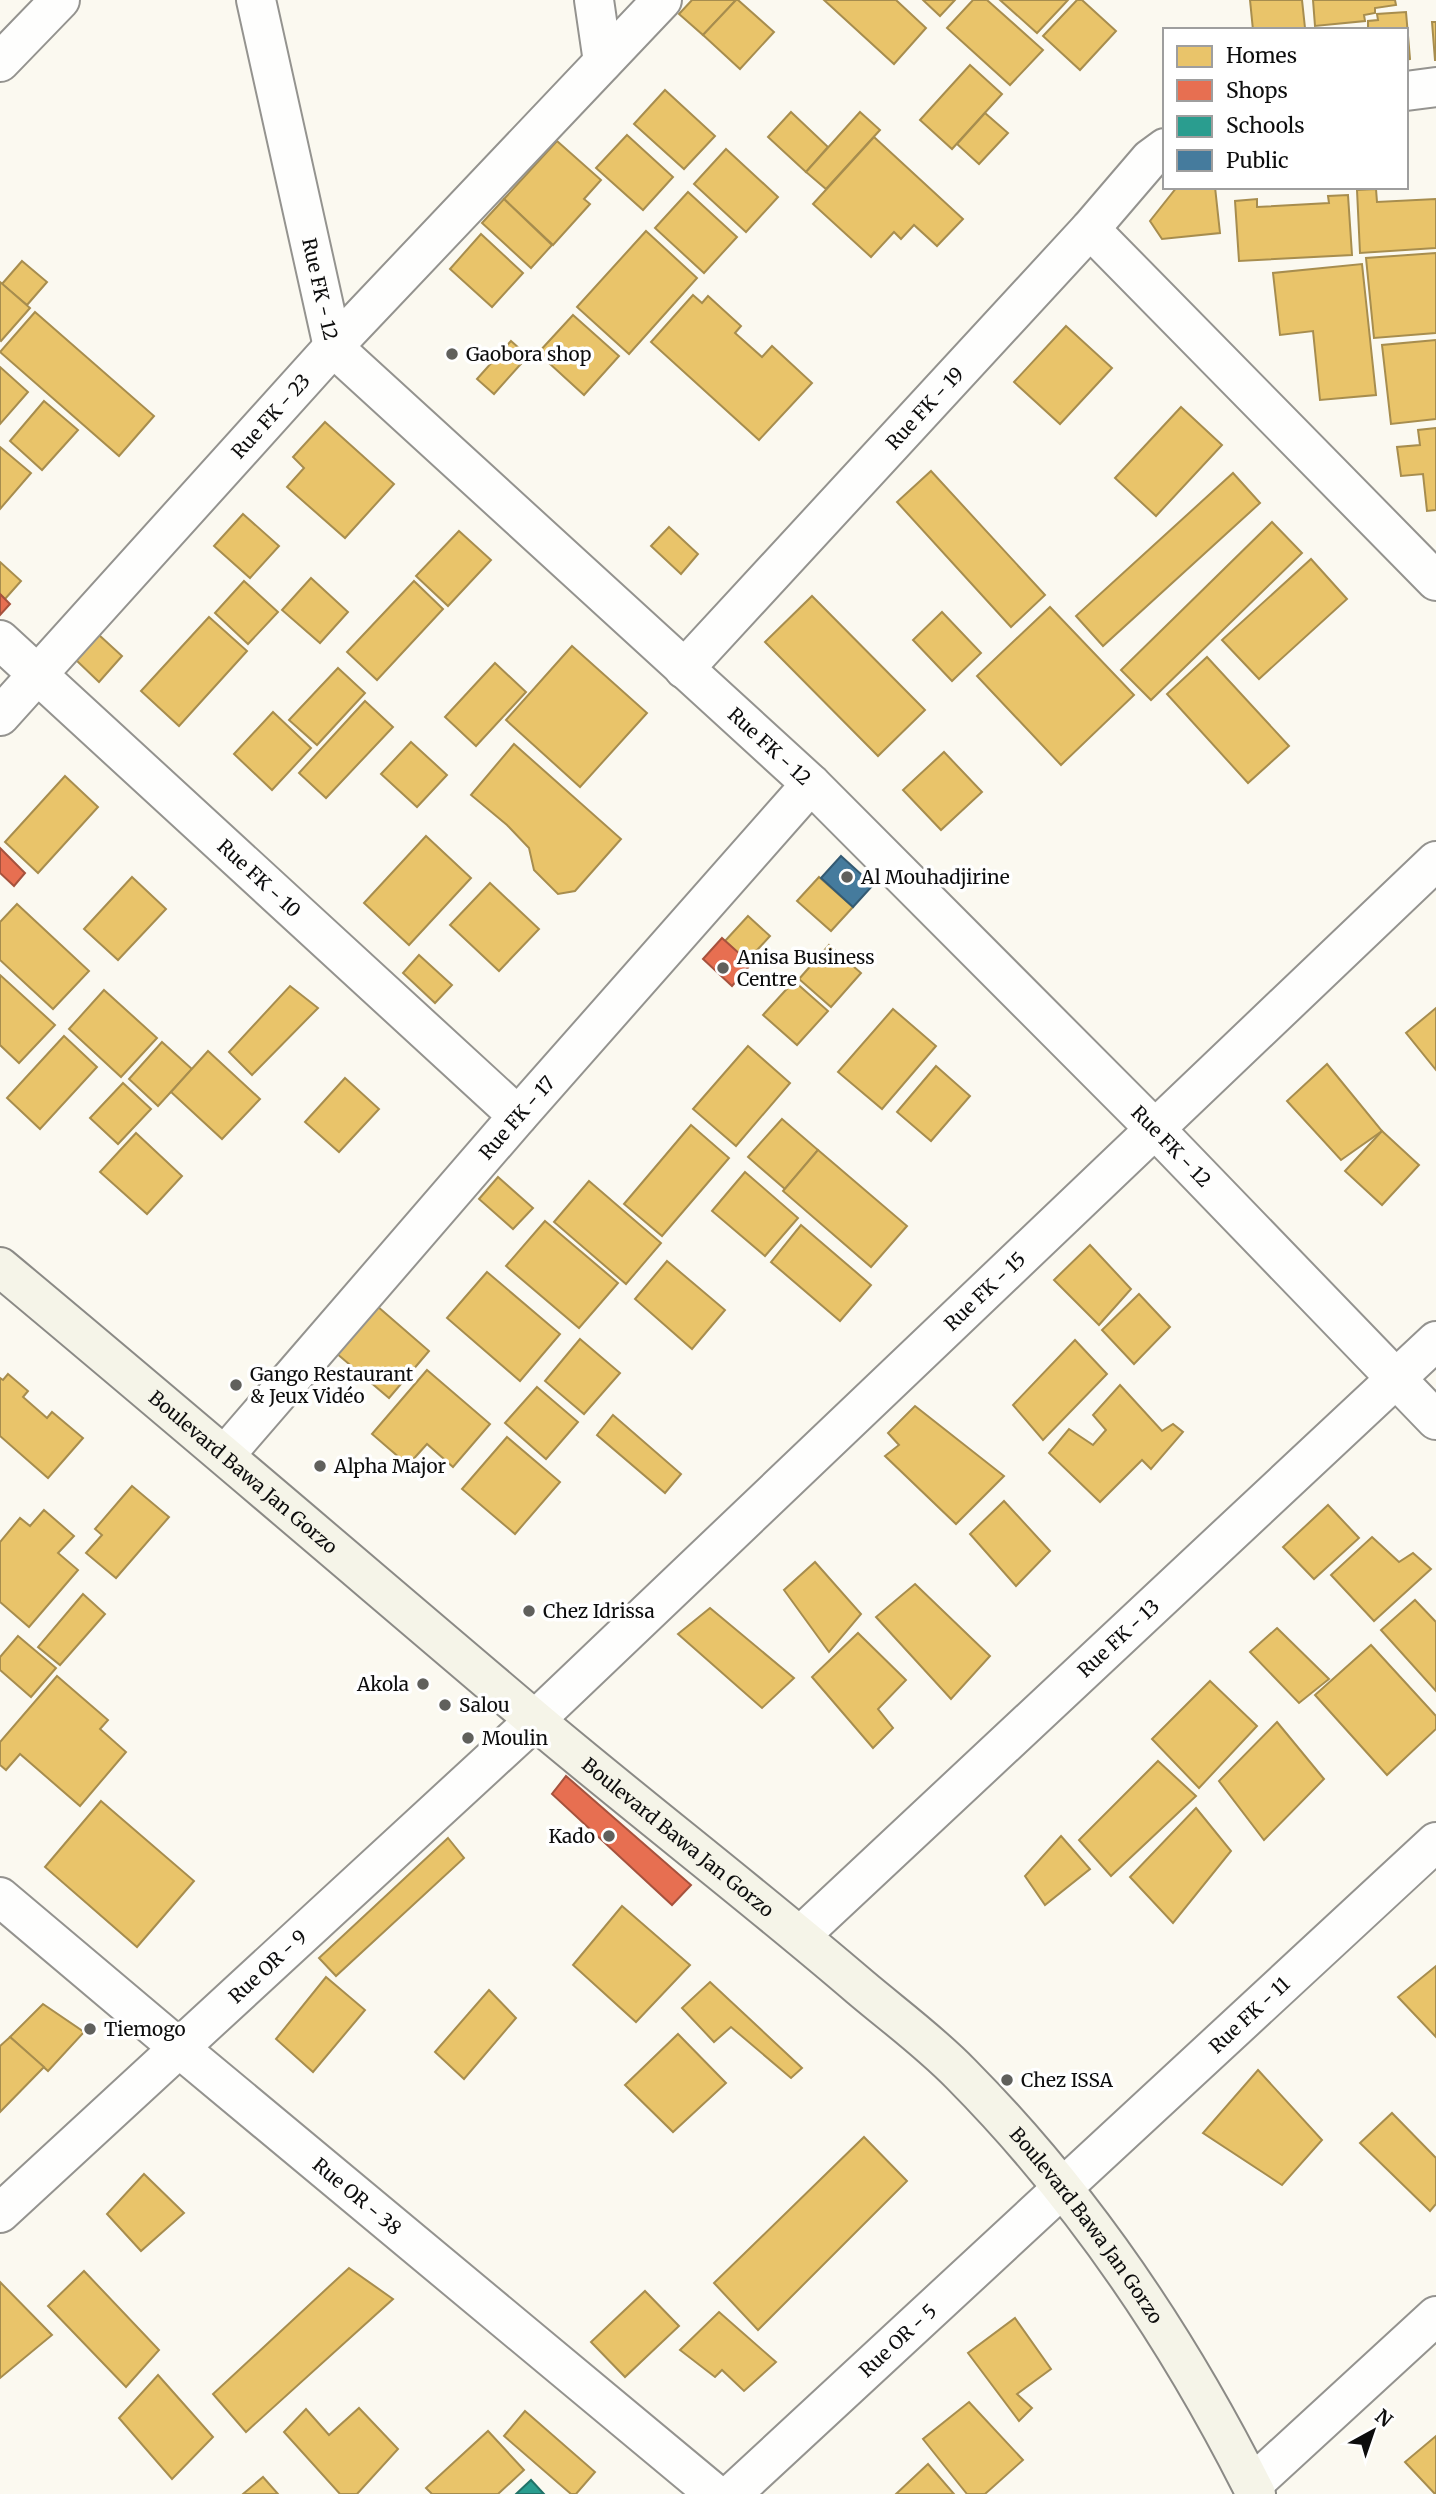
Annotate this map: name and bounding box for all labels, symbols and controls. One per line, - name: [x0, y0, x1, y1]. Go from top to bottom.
- legend: [1163, 28, 1408, 189]
- text: Homes: [1226, 42, 1297, 69]
- text: Shops: [1226, 77, 1288, 104]
- text: Schools: [1226, 112, 1305, 139]
- text: Public: [1226, 147, 1289, 174]
- street label: Rue FK - 12: [297, 236, 343, 342]
- place label: Gaobora shop: [466, 342, 591, 366]
- marker: Gaobora shop: [444, 346, 460, 362]
- street label: Rue FK - 19: [881, 362, 969, 454]
- street label: Rue FK - 23: [226, 369, 315, 463]
- street label: Rue FK - 12: [723, 702, 816, 790]
- street label: Rue FK - 10: [213, 834, 306, 922]
- place label: Al Mouhadjirine: [860, 865, 1010, 889]
- marker: Al Mouhadjirine: [839, 869, 855, 885]
- place label: Anisa Business Centre: [736, 945, 875, 991]
- marker: Anisa Business Centre: [715, 960, 731, 976]
- street label: Rue FK - 17: [474, 1071, 560, 1164]
- street label: Rue FK - 12: [1126, 1100, 1216, 1192]
- street label: Rue FK - 15: [939, 1247, 1031, 1336]
- place label: Gango Restaurant & Jeux Vidéo: [250, 1362, 414, 1408]
- marker: Gango Restaurant & Jeux Vidéo: [228, 1377, 244, 1393]
- street label: Boulevard Bawa Jan Gorzo: [144, 1385, 342, 1559]
- place label: Alpha Major: [333, 1454, 447, 1478]
- marker: Alpha Major: [312, 1458, 328, 1474]
- street label: Rue FK - 13: [1072, 1594, 1164, 1682]
- place label: Chez Idrissa: [543, 1599, 655, 1623]
- marker: Chez Idrissa: [521, 1603, 537, 1619]
- place label: Akola: [356, 1672, 409, 1696]
- marker: Akola: [415, 1676, 431, 1692]
- place label: Salou: [459, 1693, 510, 1717]
- marker: Salou: [437, 1697, 453, 1713]
- place label: Moulin: [482, 1726, 549, 1750]
- marker: Moulin: [460, 1730, 476, 1746]
- street label: Boulevard Bawa Jan Gorzo: [577, 1752, 779, 1922]
- place label: Kado: [548, 1824, 595, 1848]
- marker: Kado: [601, 1828, 617, 1844]
- street label: Rue OR - 9: [224, 1924, 312, 2008]
- street label: Rue FK - 11: [1204, 1972, 1295, 2058]
- place label: Tiemogo: [104, 2017, 186, 2041]
- marker: Tiemogo: [82, 2021, 98, 2037]
- place label: Chez ISSA: [1021, 2068, 1114, 2092]
- marker: Chez ISSA: [999, 2072, 1015, 2088]
- street label: Boulevard Bawa Jan Gorzo: [1005, 2122, 1168, 2328]
- street label: Rue OR - 38: [308, 2153, 406, 2240]
- street label: Rue OR - 5: [854, 2299, 942, 2382]
- north arrow: [1338, 2396, 1408, 2466]
- text: N: [1370, 2404, 1397, 2432]

